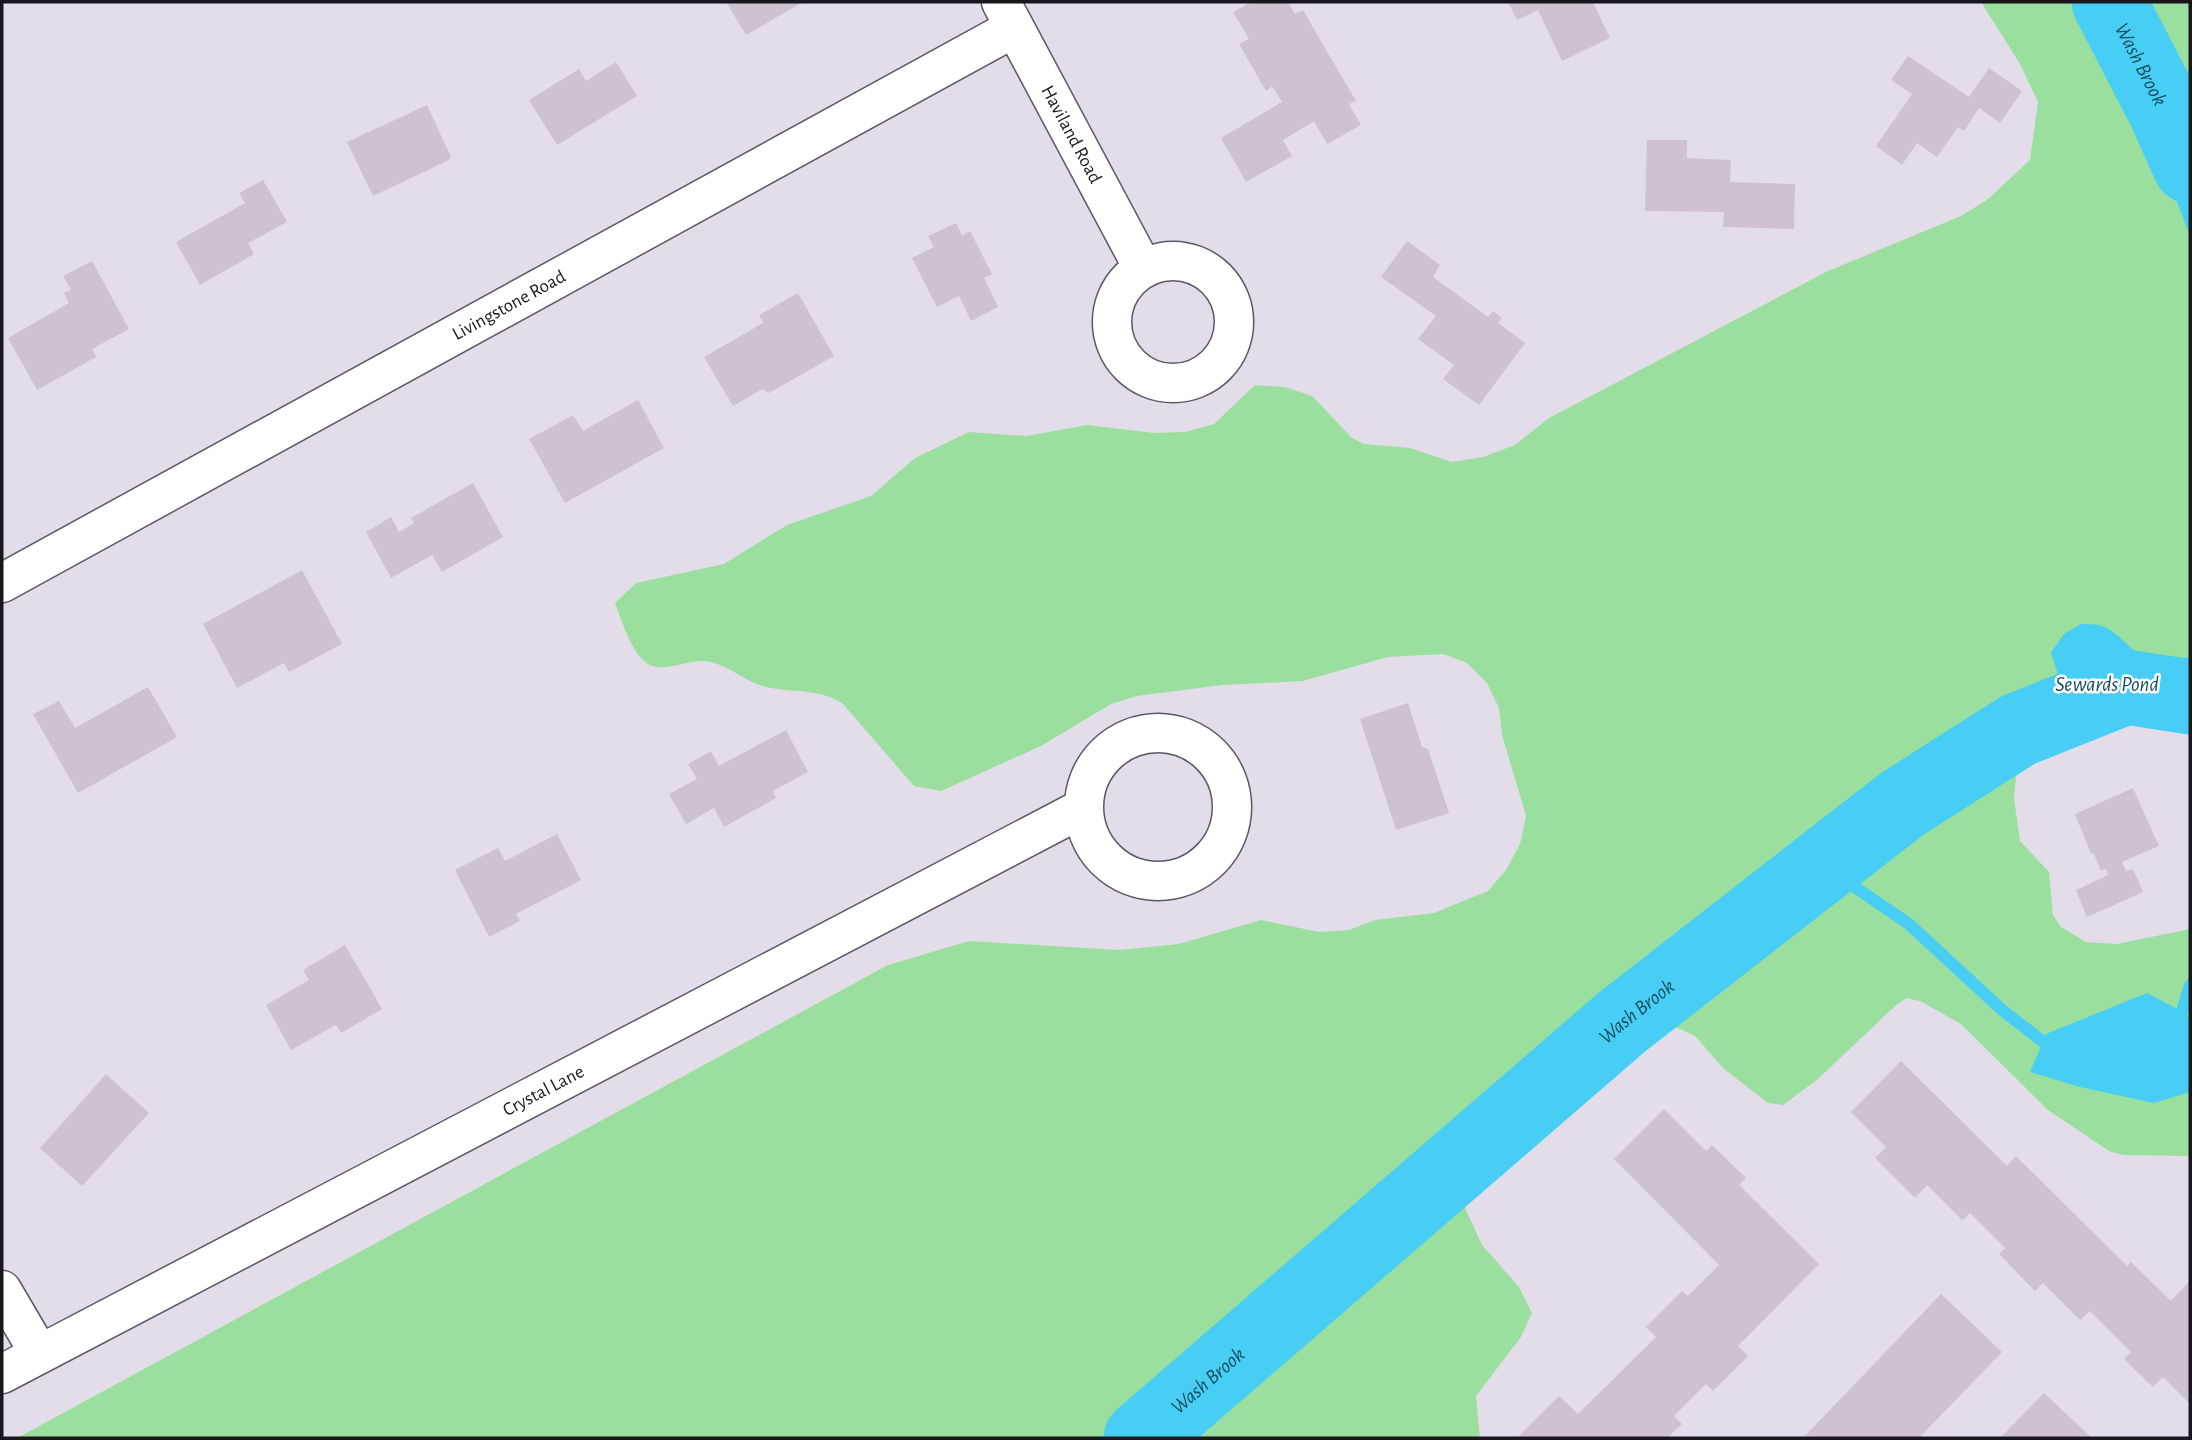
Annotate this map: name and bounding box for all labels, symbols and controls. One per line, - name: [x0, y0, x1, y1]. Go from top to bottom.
- water label: Wash Brook: [2111, 19, 2171, 109]
- street label: Haviland Road: [1038, 82, 1105, 186]
- street label: Livingstone Road: [449, 266, 569, 344]
- water label: Sewards Pond: [2055, 674, 2159, 695]
- water label: Wash Brook: [1595, 975, 1678, 1048]
- street label: Crystal Lane: [500, 1062, 587, 1120]
- water label: Wash Brook: [1167, 1343, 1249, 1418]

